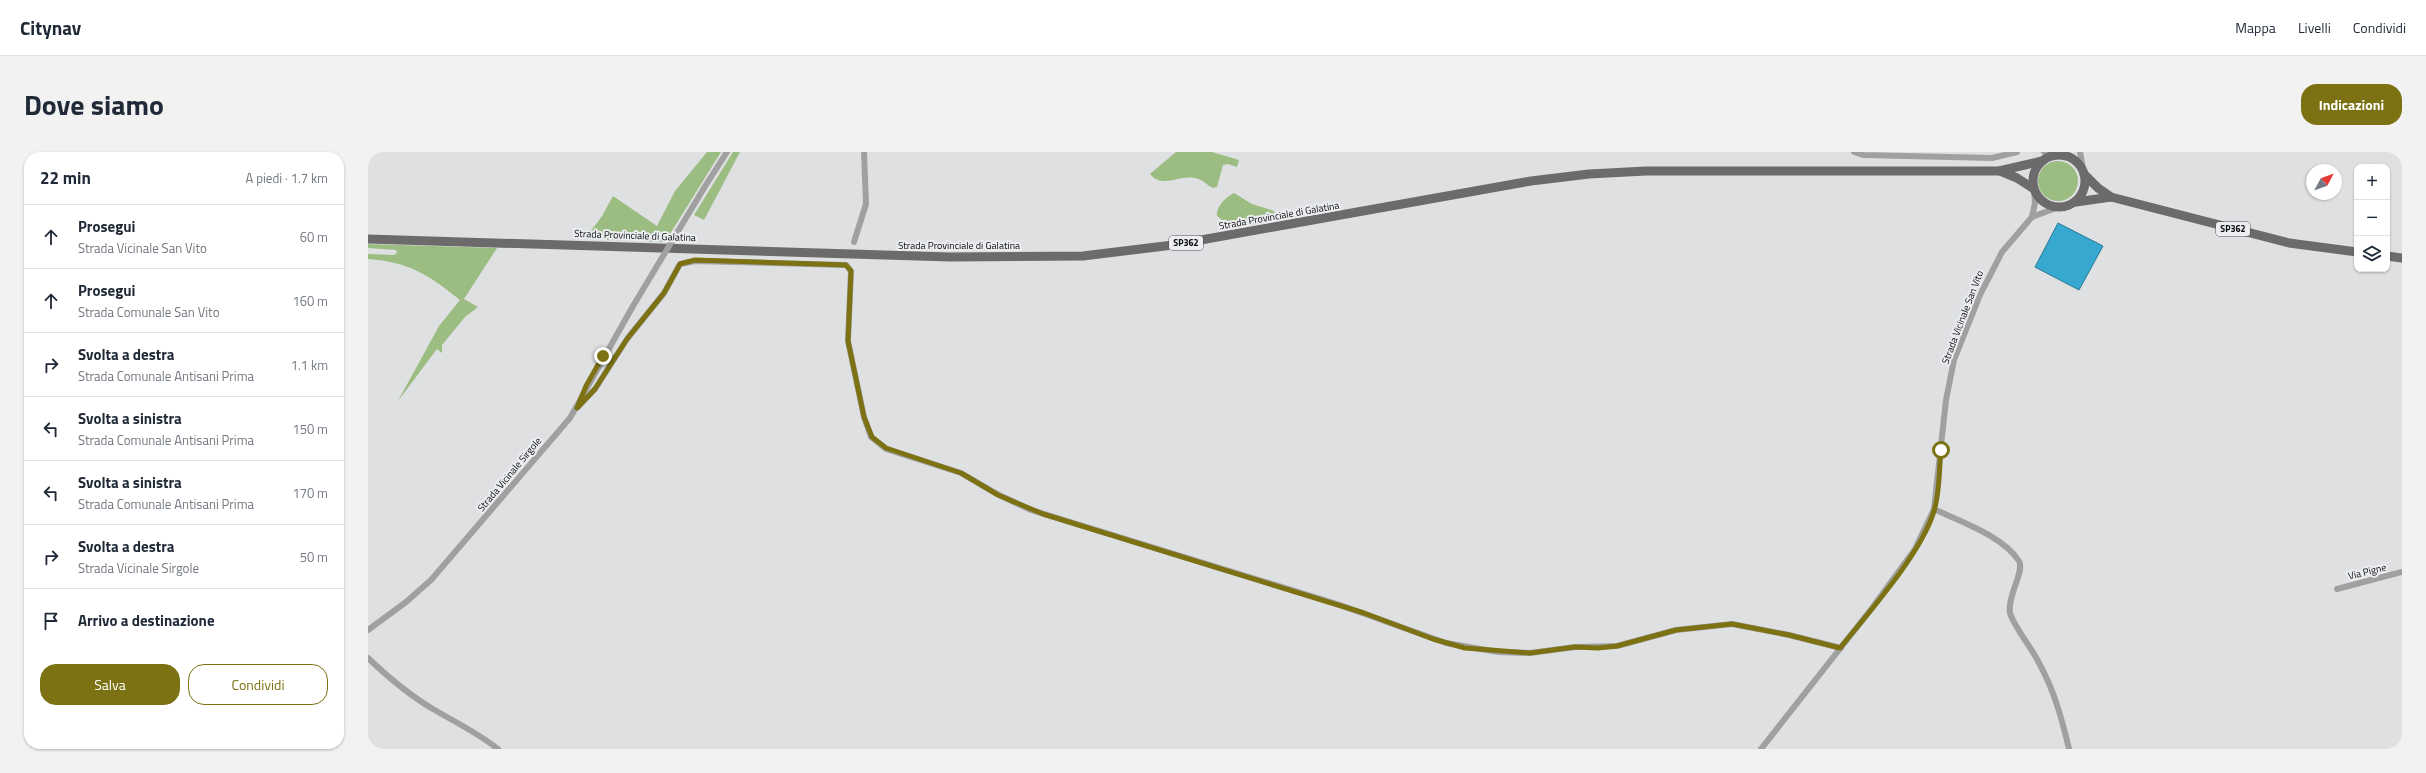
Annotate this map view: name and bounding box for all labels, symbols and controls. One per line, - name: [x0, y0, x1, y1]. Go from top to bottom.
- text: Citynav: [20, 13, 81, 42]
- text: Mappa: [2235, 17, 2276, 38]
- text: Livelli: [2298, 17, 2331, 38]
- text: Condividi: [2353, 17, 2406, 38]
- text: Dove siamo: [24, 83, 164, 126]
- button: Indicazioni: [2301, 84, 2402, 125]
- north arrow: [2306, 164, 2342, 200]
- map controls: [2354, 164, 2390, 272]
- button: +: [2354, 164, 2390, 200]
- text: 22 min: [40, 165, 91, 191]
- text: A piedi · 1.7 km: [246, 168, 328, 188]
- street label: Strada Provinciale di Galatina: [1218, 198, 1340, 233]
- button: −: [2354, 200, 2390, 236]
- text: Prosegui: [78, 215, 135, 238]
- road number: SP362: [2216, 222, 2250, 236]
- icon: ahead: [40, 226, 62, 248]
- street label: Strada Provinciale di Galatina: [574, 226, 696, 245]
- text: 60 m: [300, 227, 328, 247]
- road number: SP362: [1169, 236, 1203, 250]
- button: layers: [2354, 236, 2390, 272]
- text: Strada Vicinale San Vito: [78, 238, 207, 258]
- street label: Strada Provinciale di Galatina: [898, 238, 1020, 253]
- street label: Strada Vicinale San Vito: [1938, 268, 1987, 366]
- text: Prosegui: [78, 279, 135, 302]
- icon: ahead: [40, 290, 62, 312]
- text: 160 m: [292, 291, 328, 311]
- text: Strada Comunale San Vito: [78, 302, 220, 322]
- text: Svolta a destra: [78, 343, 175, 366]
- route end: [594, 347, 612, 365]
- icon: right: [40, 354, 62, 376]
- text: 1.1 km: [291, 355, 328, 375]
- text: Strada Comunale Antisani Prima: [78, 366, 254, 386]
- text: Svolta a sinistra: [78, 407, 182, 430]
- icon: left: [40, 418, 62, 440]
- text: 150 m: [292, 419, 328, 439]
- text: Strada Comunale Antisani Prima: [78, 430, 254, 450]
- street label: Strada Vicinale Sirgole: [474, 434, 545, 515]
- route start: [1932, 441, 1950, 459]
- text: Svolta a sinistra: [78, 471, 182, 494]
- icon: left: [40, 482, 62, 504]
- text: 170 m: [292, 483, 328, 503]
- text: Strada Comunale Antisani Prima: [78, 494, 254, 514]
- text: Svolta a destra: [78, 535, 175, 558]
- icon: right: [40, 546, 62, 568]
- text: 50 m: [300, 547, 328, 567]
- text: Strada Vicinale Sirgole: [78, 558, 199, 578]
- street label: Via Pigne: [2346, 560, 2388, 583]
- text: Arrivo a destinazione: [78, 609, 215, 632]
- icon: arrive: [40, 610, 62, 632]
- button: Salva: [40, 664, 180, 705]
- button: Condividi: [188, 664, 328, 705]

